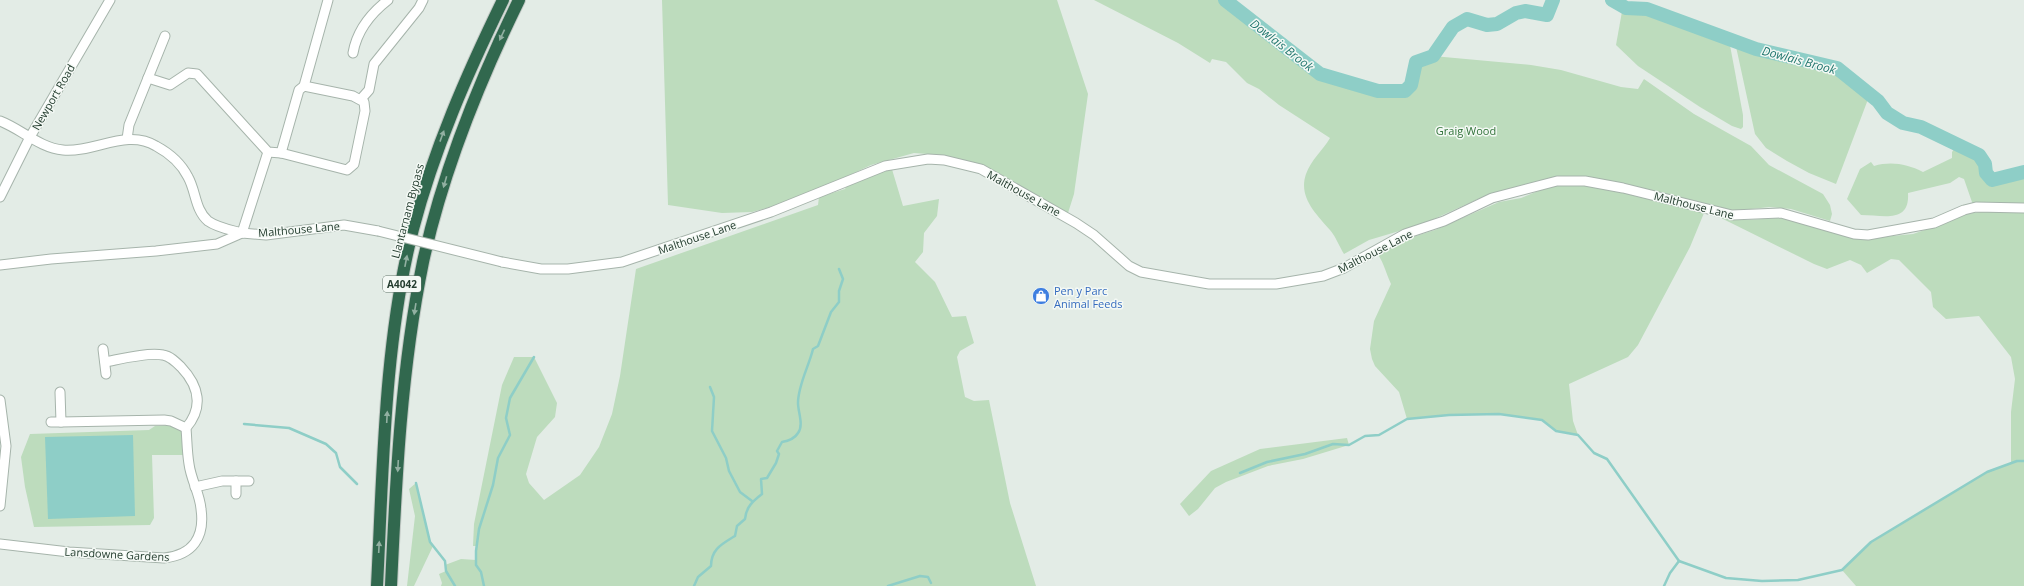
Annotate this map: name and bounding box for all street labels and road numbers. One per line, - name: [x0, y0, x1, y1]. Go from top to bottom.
- street label: Newport Road: [28, 61, 78, 133]
- street label: Llantarnam Bypass: [387, 162, 427, 260]
- street label: Malthouse Lane: [985, 167, 1063, 219]
- street label: Malthouse Lane: [1652, 188, 1736, 222]
- street label: Malthouse Lane: [656, 217, 738, 257]
- street label: Malthouse Lane: [258, 218, 340, 240]
- street label: Malthouse Lane: [1335, 226, 1415, 276]
- road number: A4042: [383, 276, 421, 292]
- street label: Lansdowne Gardens: [64, 544, 170, 564]

